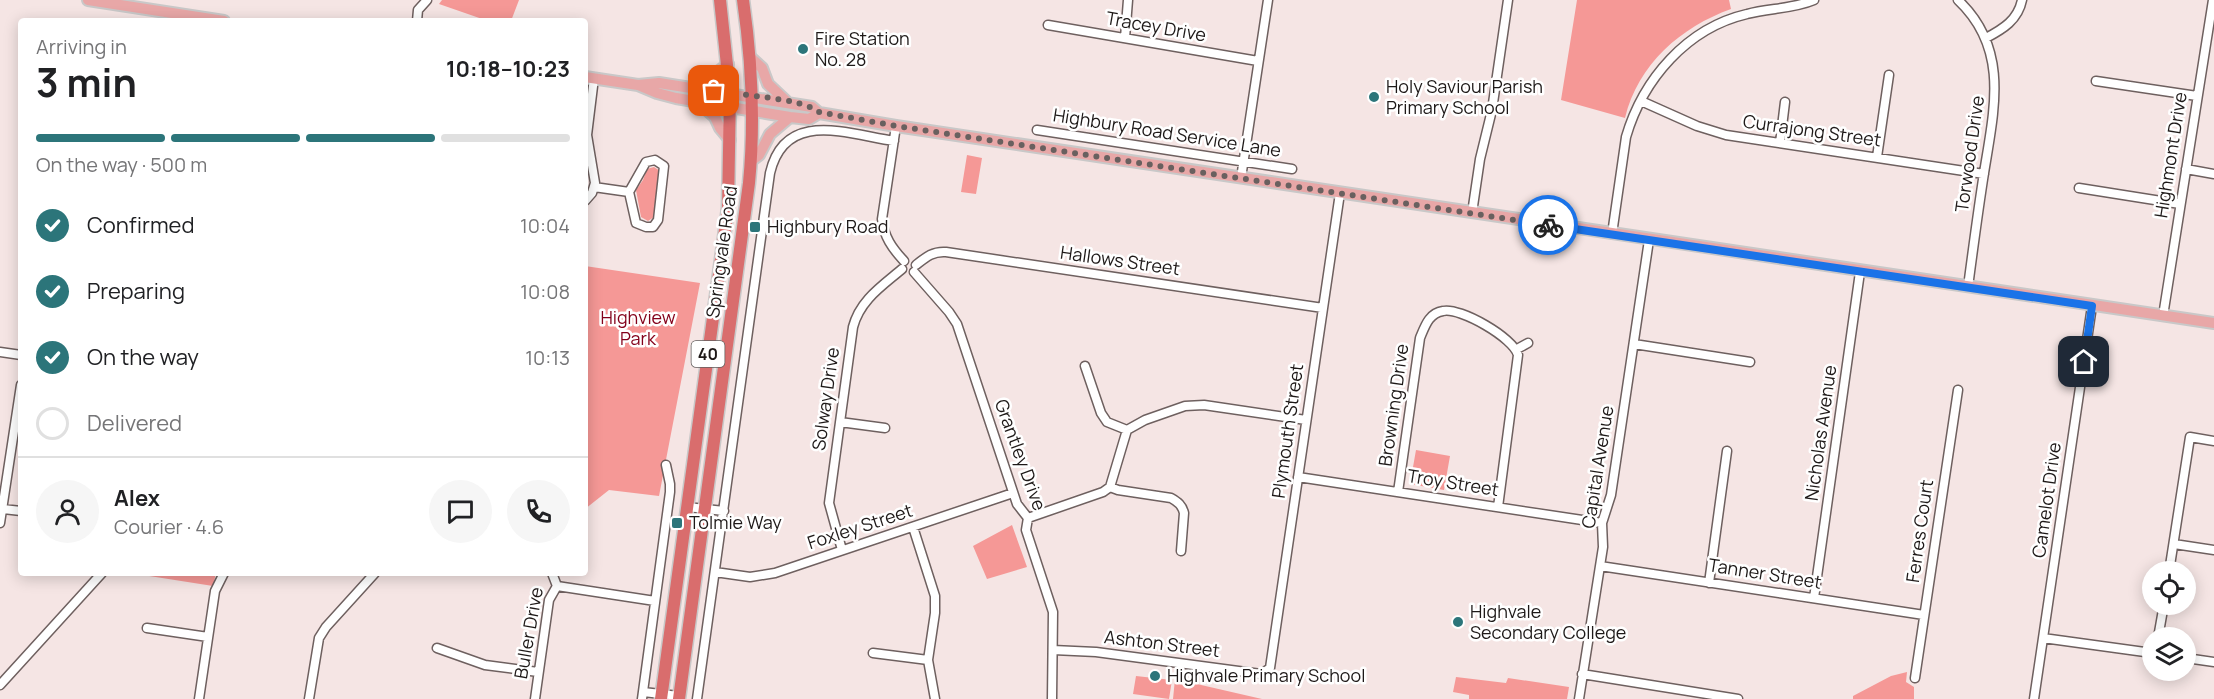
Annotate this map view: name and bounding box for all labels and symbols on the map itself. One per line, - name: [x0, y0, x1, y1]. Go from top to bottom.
- street label: Tracey Drive: [1104, 5, 1208, 47]
- place label: Fire Station No. 28: [815, 26, 910, 71]
- marker: Fire Station No. 28: [796, 42, 810, 56]
- pin: [688, 65, 739, 116]
- place label: Holy Saviour Parish Primary School: [1386, 74, 1543, 119]
- marker: Holy Saviour Parish Primary School: [1367, 90, 1381, 104]
- street label: Highmont Drive: [2148, 90, 2192, 220]
- street label: Torwood Drive: [1949, 94, 1989, 214]
- street label: Highbury Road Service Lane: [1051, 102, 1283, 162]
- street label: Currajong Street: [1742, 108, 1883, 152]
- street label: Springvale Road: [700, 184, 742, 320]
- courier: [1518, 195, 1578, 255]
- place label: Highbury Road: [767, 214, 888, 238]
- marker: Highbury Road: [748, 220, 762, 234]
- street label: Hallows Street: [1059, 240, 1181, 280]
- park label: Highview Park: [600, 305, 676, 350]
- pin: [2058, 336, 2109, 387]
- road number: 40: [692, 341, 724, 367]
- street label: Browning Drive: [1373, 342, 1413, 468]
- street label: Solway Drive: [806, 346, 844, 452]
- street label: Plymouth Street: [1266, 362, 1308, 500]
- street label: Nicholas Avenue: [1799, 364, 1841, 502]
- street label: Grantley Drive: [990, 396, 1052, 513]
- street label: Capital Avenue: [1575, 404, 1619, 530]
- street label: Camelot Drive: [2026, 441, 2066, 559]
- street label: Troy Street: [1406, 463, 1501, 501]
- street label: Ferres Court: [1900, 478, 1938, 584]
- street label: Foxley Street: [804, 498, 915, 554]
- place label: Tolmie Way: [689, 510, 782, 534]
- marker: Tolmie Way: [670, 516, 684, 530]
- street label: Tanner Street: [1707, 552, 1823, 594]
- street label: Buller Drive: [508, 585, 548, 681]
- place label: Highvale Secondary College: [1470, 599, 1626, 644]
- marker: Highvale Secondary College: [1451, 615, 1465, 629]
- street label: Ashton Street: [1103, 624, 1221, 662]
- place label: Highvale Primary School: [1167, 663, 1365, 687]
- marker: Highvale Primary School: [1148, 669, 1162, 683]

